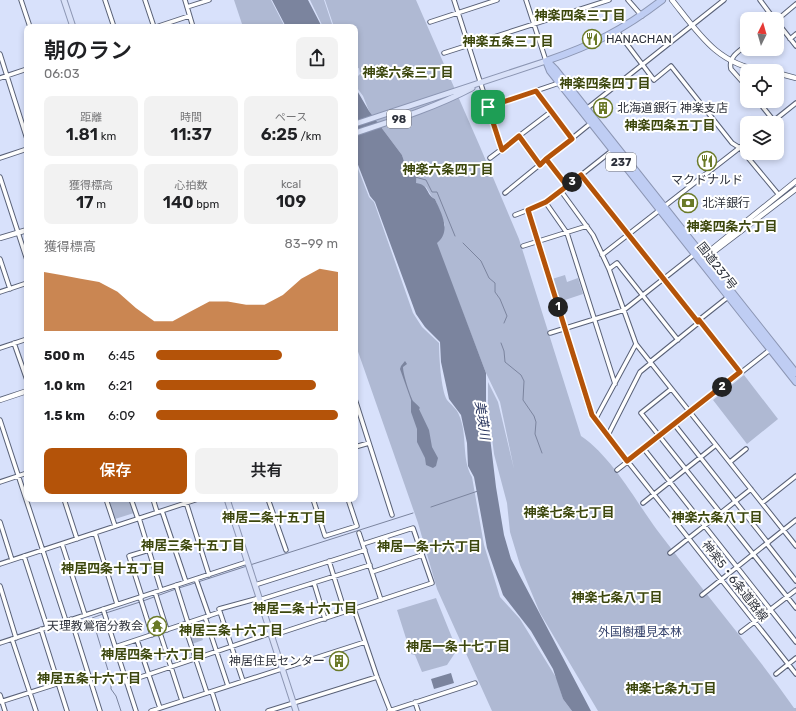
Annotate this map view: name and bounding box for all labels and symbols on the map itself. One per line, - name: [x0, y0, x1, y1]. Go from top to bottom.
- district label: 神楽四条三丁目: [534, 8, 626, 23]
- north arrow: [740, 12, 784, 56]
- restaurant icon: HANACHAN: [581, 28, 603, 50]
- place label: HANACHAN: [606, 32, 672, 46]
- district label: 神楽五条三丁目: [462, 34, 554, 49]
- district label: 神楽六条三丁目: [362, 65, 454, 80]
- district label: 神楽四条四丁目: [559, 76, 651, 91]
- pin: [471, 90, 505, 124]
- building icon: 北海道銀行 神楽支店: [592, 97, 614, 119]
- place label: 北海道銀行 神楽支店: [617, 101, 728, 115]
- road number: 98: [387, 110, 411, 128]
- district label: 神楽四条五丁目: [624, 118, 716, 133]
- restaurant icon: マクドナルド: [696, 150, 718, 172]
- road number: 237: [606, 153, 636, 171]
- district label: 神楽六条四丁目: [402, 162, 494, 177]
- pin: 3: [562, 172, 582, 192]
- place label: マクドナルド: [671, 173, 743, 187]
- bank icon: 北洋銀行: [677, 192, 699, 214]
- place label: 北洋銀行: [702, 196, 750, 210]
- district label: 神楽四条六丁目: [686, 219, 778, 234]
- street label: 国道237号: [694, 239, 740, 293]
- pin: 1: [548, 297, 568, 317]
- pin: 2: [712, 377, 732, 397]
- water label: 美瑛川: [472, 400, 493, 442]
- district label: 神楽七条七丁目: [523, 505, 615, 520]
- district label: 神居二条十五丁目: [222, 510, 326, 525]
- district label: 神楽六条八丁目: [671, 510, 763, 525]
- district label: 神居三条十五丁目: [141, 538, 245, 553]
- street label: 神楽5・6条道路線: [699, 538, 771, 624]
- district label: 神居一条十六丁目: [377, 539, 481, 554]
- district label: 神居四条十五丁目: [61, 561, 165, 576]
- district label: 神楽七条八丁目: [571, 590, 663, 605]
- district label: 神居二条十六丁目: [253, 601, 357, 616]
- temple icon: 天理教鶯宿分教会: [146, 615, 168, 637]
- place label: 天理教鶯宿分教会: [47, 619, 143, 633]
- district label: 神居三条十六丁目: [179, 623, 283, 638]
- park label: 外国樹種見本林: [598, 625, 682, 639]
- district label: 神居一条十七丁目: [406, 639, 510, 654]
- district label: 神居四条十六丁目: [101, 647, 205, 662]
- building icon: 神居住民センター: [328, 650, 350, 672]
- place label: 神居住民センター: [229, 654, 325, 668]
- district label: 神居五条十六丁目: [37, 671, 141, 686]
- district label: 神楽七条九丁目: [625, 681, 717, 696]

